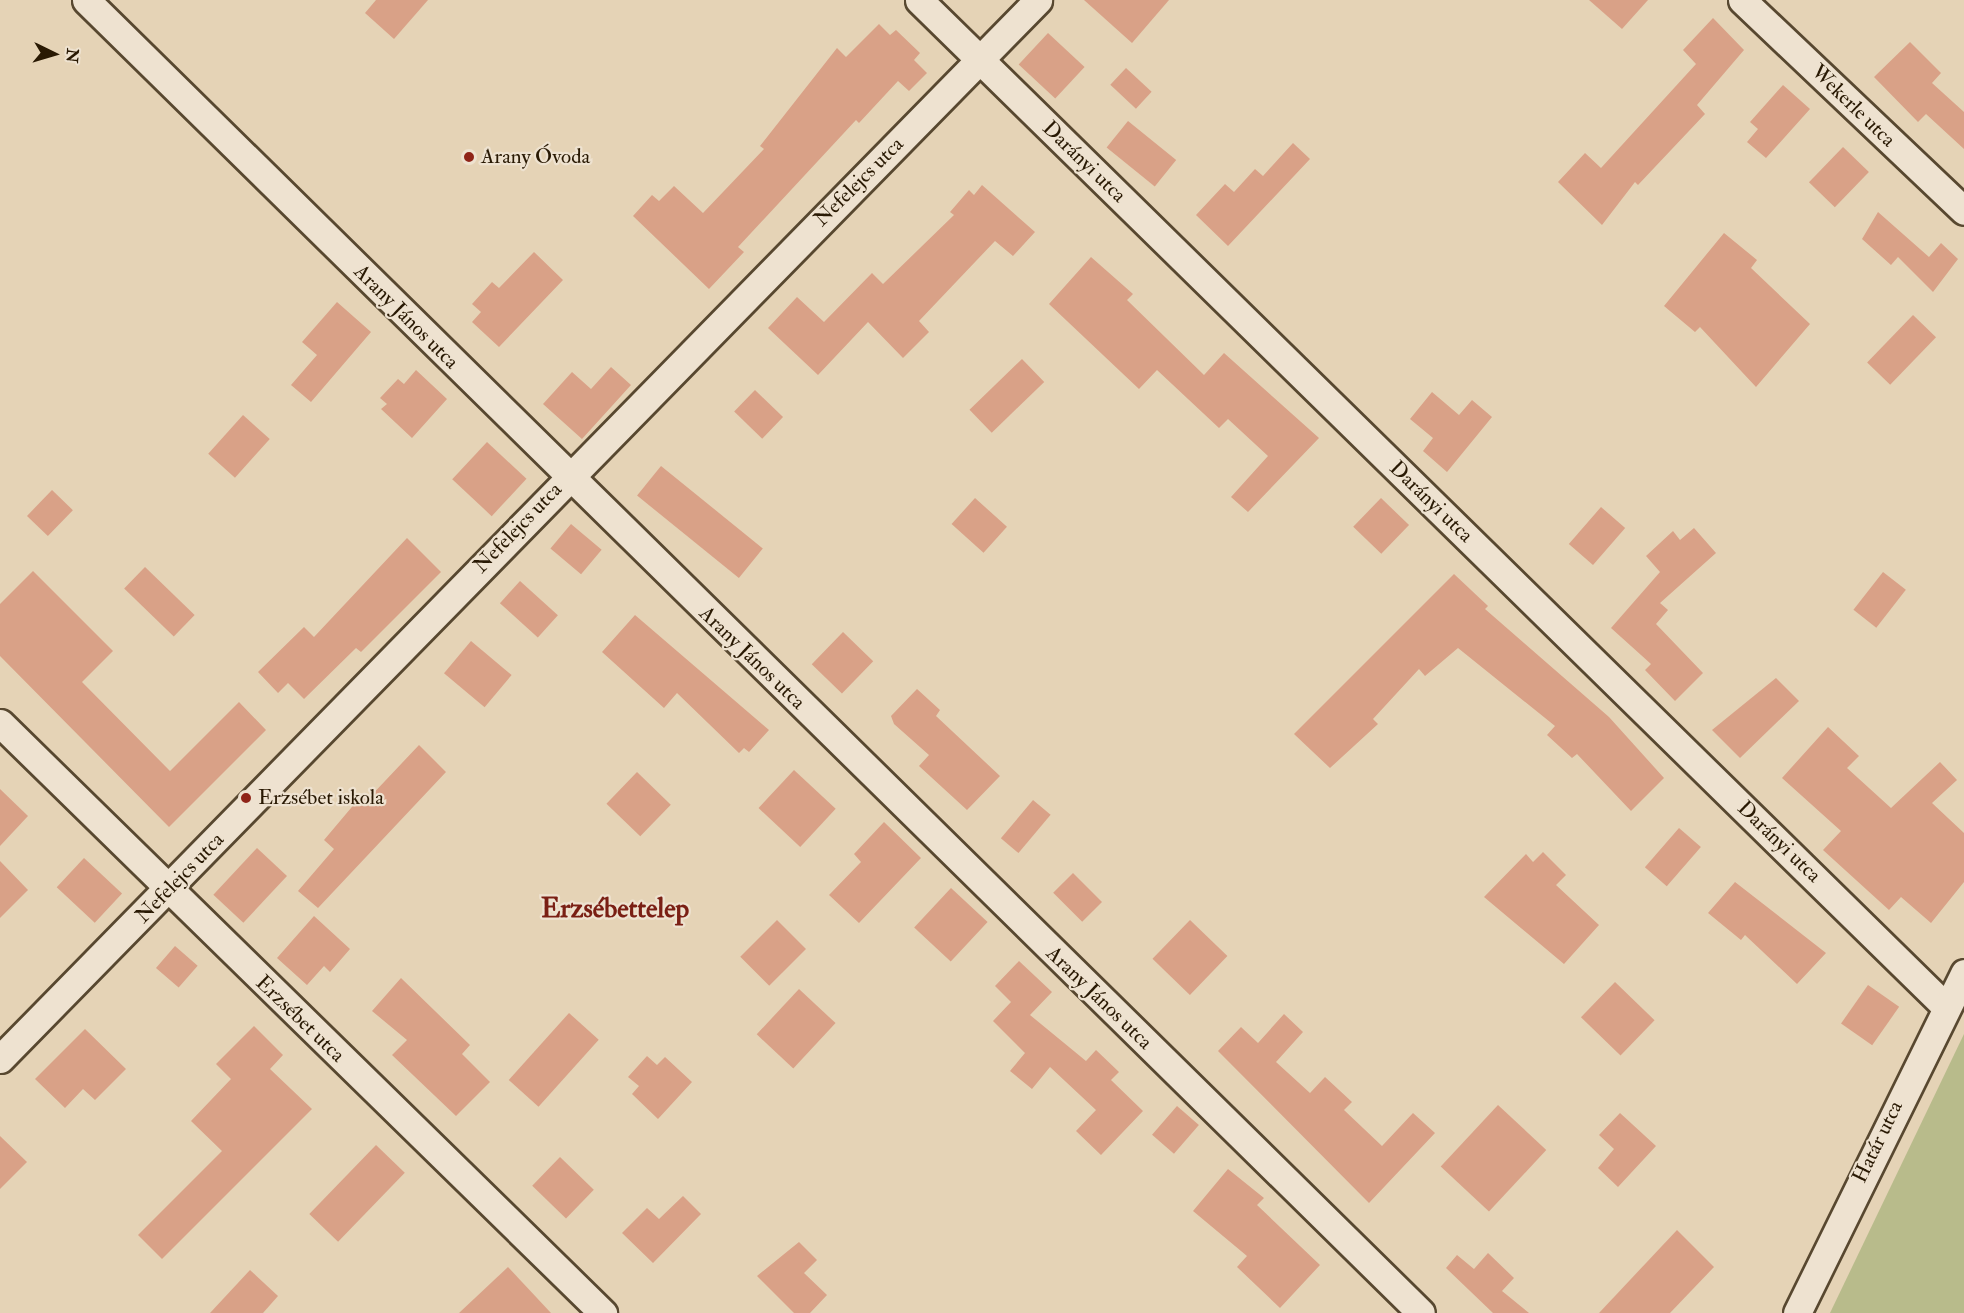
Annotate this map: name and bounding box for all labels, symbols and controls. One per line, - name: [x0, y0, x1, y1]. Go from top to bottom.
- north arrow: [24, 24, 84, 84]
- text: N: [61, 48, 83, 64]
- street label: Wekerle utca: [1806, 60, 1900, 152]
- street label: Darányi utca: [1037, 116, 1131, 208]
- street label: Nefelejcs utca: [809, 132, 909, 232]
- place label: Arany Óvoda: [481, 144, 590, 170]
- marker: Arany Óvoda: [462, 150, 476, 164]
- street label: Arany János utca: [348, 259, 464, 375]
- street label: Darányi utca: [1384, 456, 1478, 548]
- street label: Nefelejcs utca: [469, 477, 567, 579]
- street label: Arany János utca: [694, 601, 810, 715]
- place label: Erzsébet iskola: [258, 785, 384, 811]
- marker: Erzsébet iskola: [239, 791, 253, 805]
- street label: Darányi utca: [1732, 796, 1826, 888]
- street label: Nefelejcs utca: [131, 827, 229, 929]
- district label: Erzsébettelep: [541, 893, 689, 925]
- street label: Arany János utca: [1041, 941, 1157, 1055]
- street label: Erzsébet utca: [250, 970, 350, 1068]
- street label: Határ utca: [1847, 1097, 1909, 1187]

